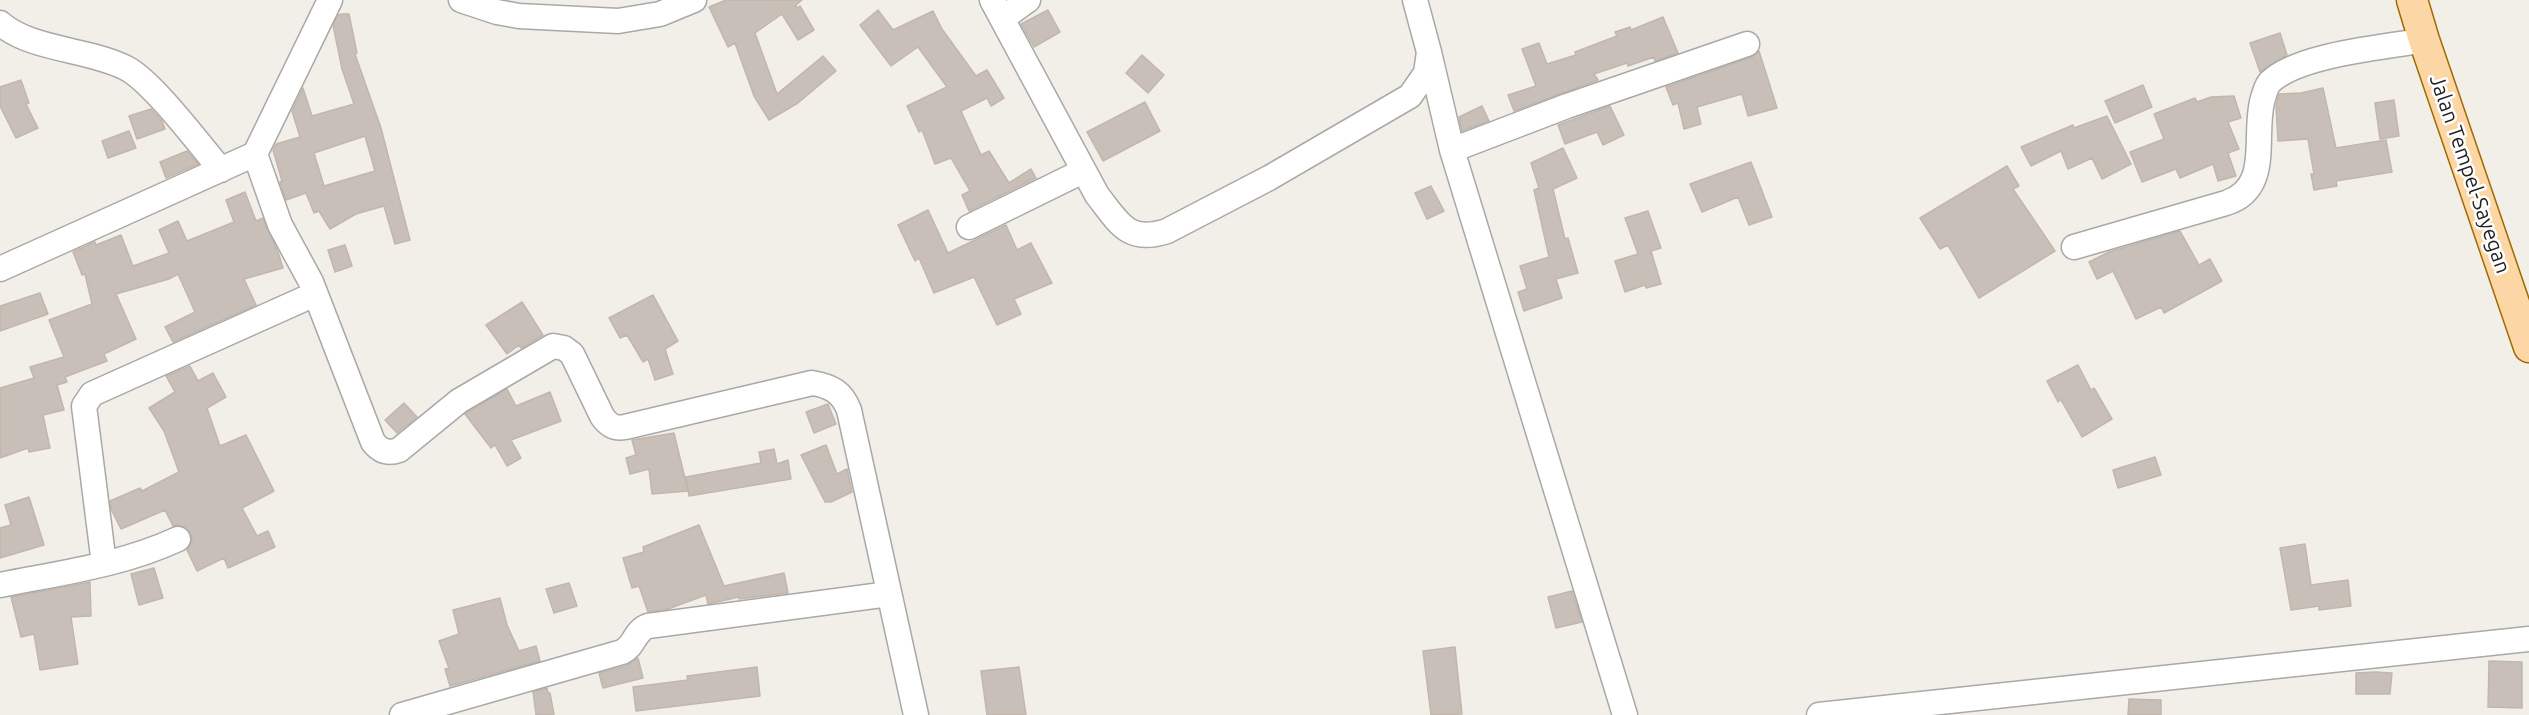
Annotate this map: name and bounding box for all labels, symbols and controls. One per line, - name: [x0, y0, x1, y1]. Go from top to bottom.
- street label: Jalan Tempel-Sayegan: [2424, 71, 2516, 277]

